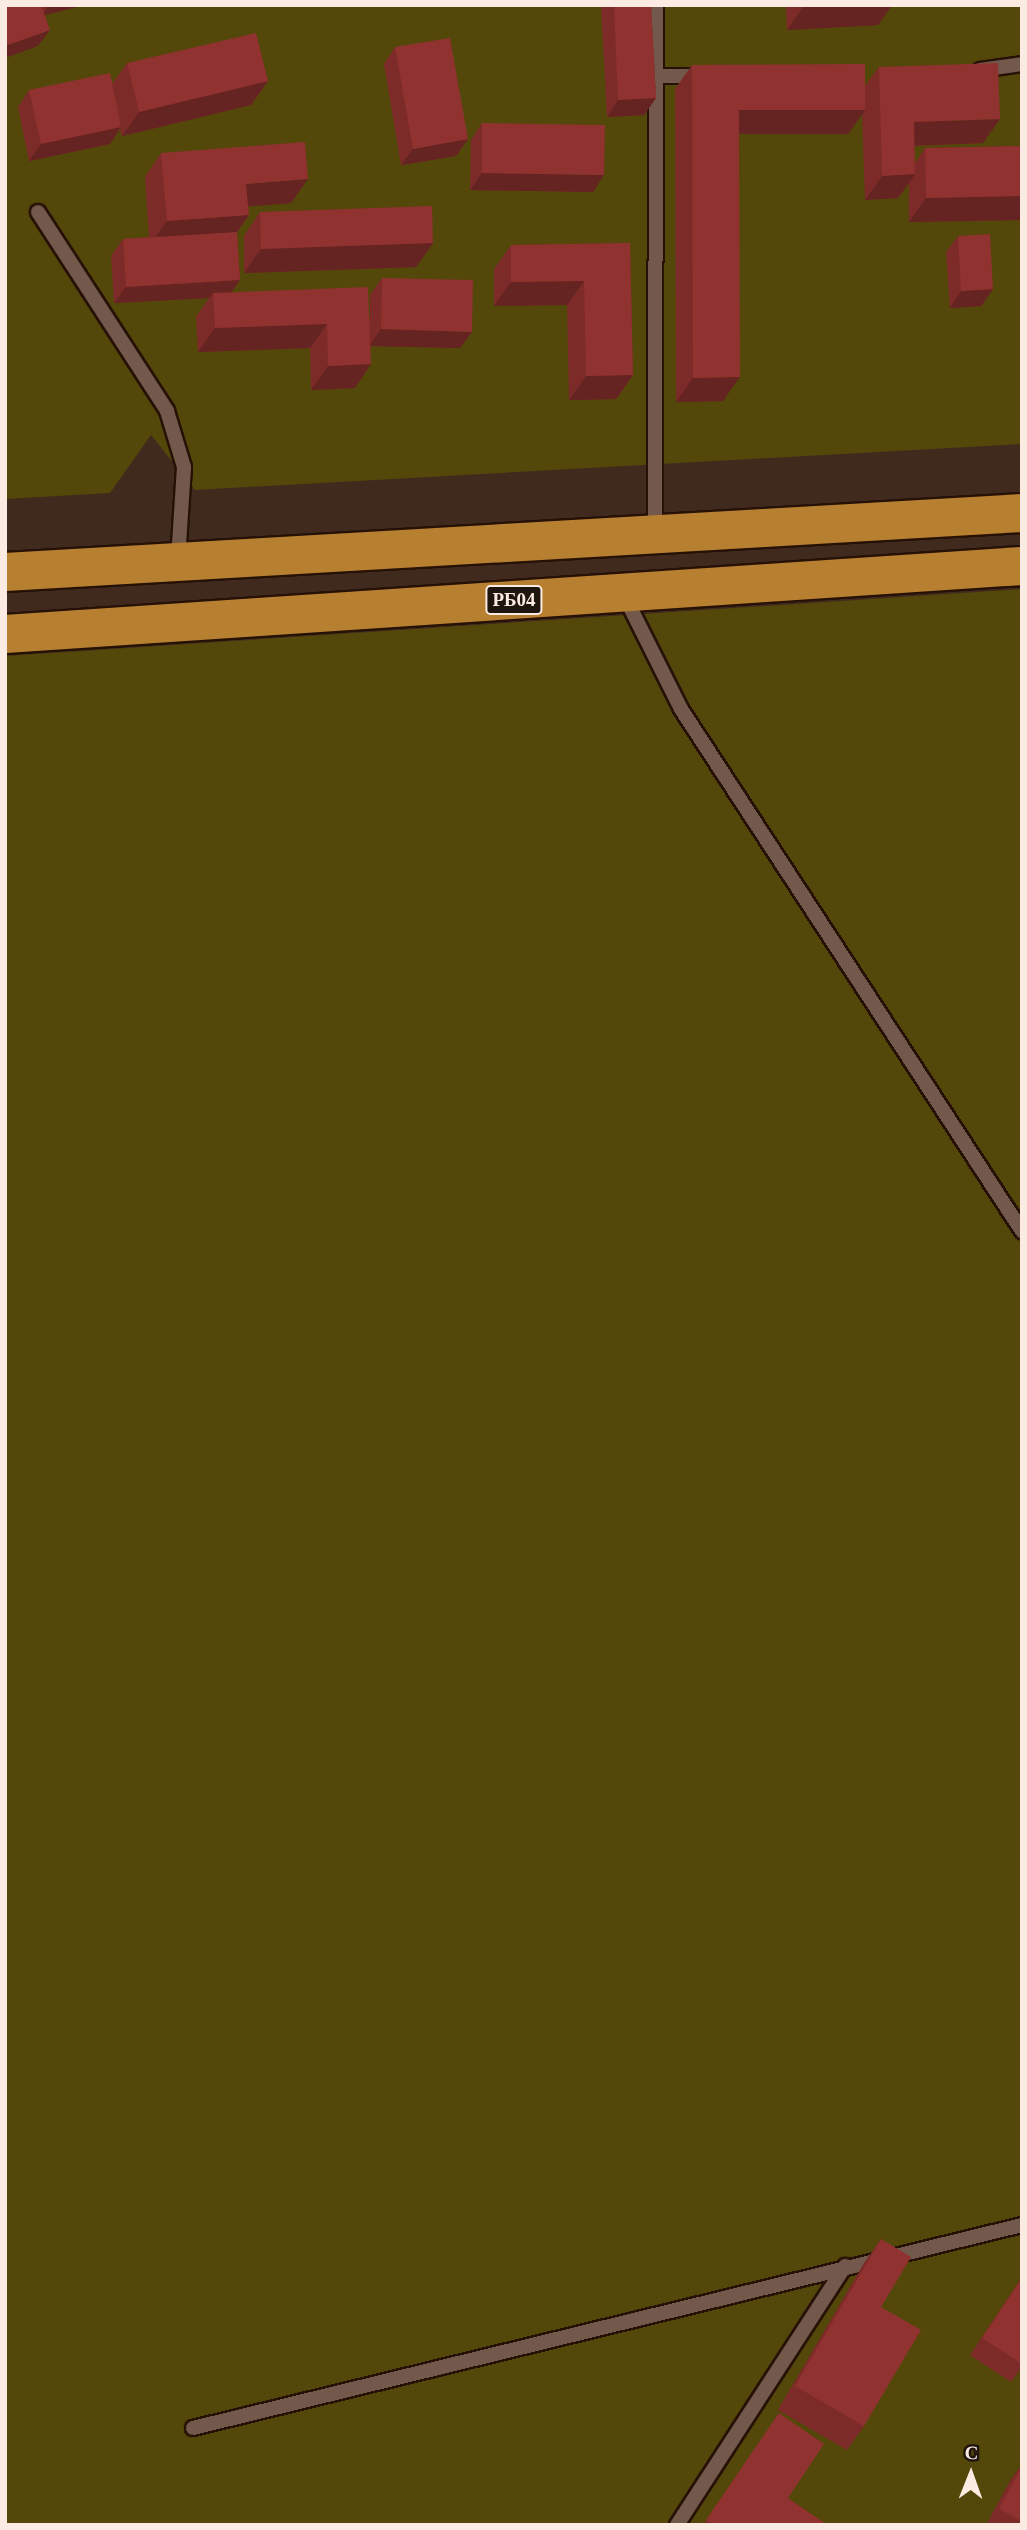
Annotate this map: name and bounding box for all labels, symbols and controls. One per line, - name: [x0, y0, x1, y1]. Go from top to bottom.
- road number: РБ04: [484, 584, 544, 615]
- north arrow: [936, 2439, 1006, 2509]
- text: С: [964, 2442, 978, 2463]

